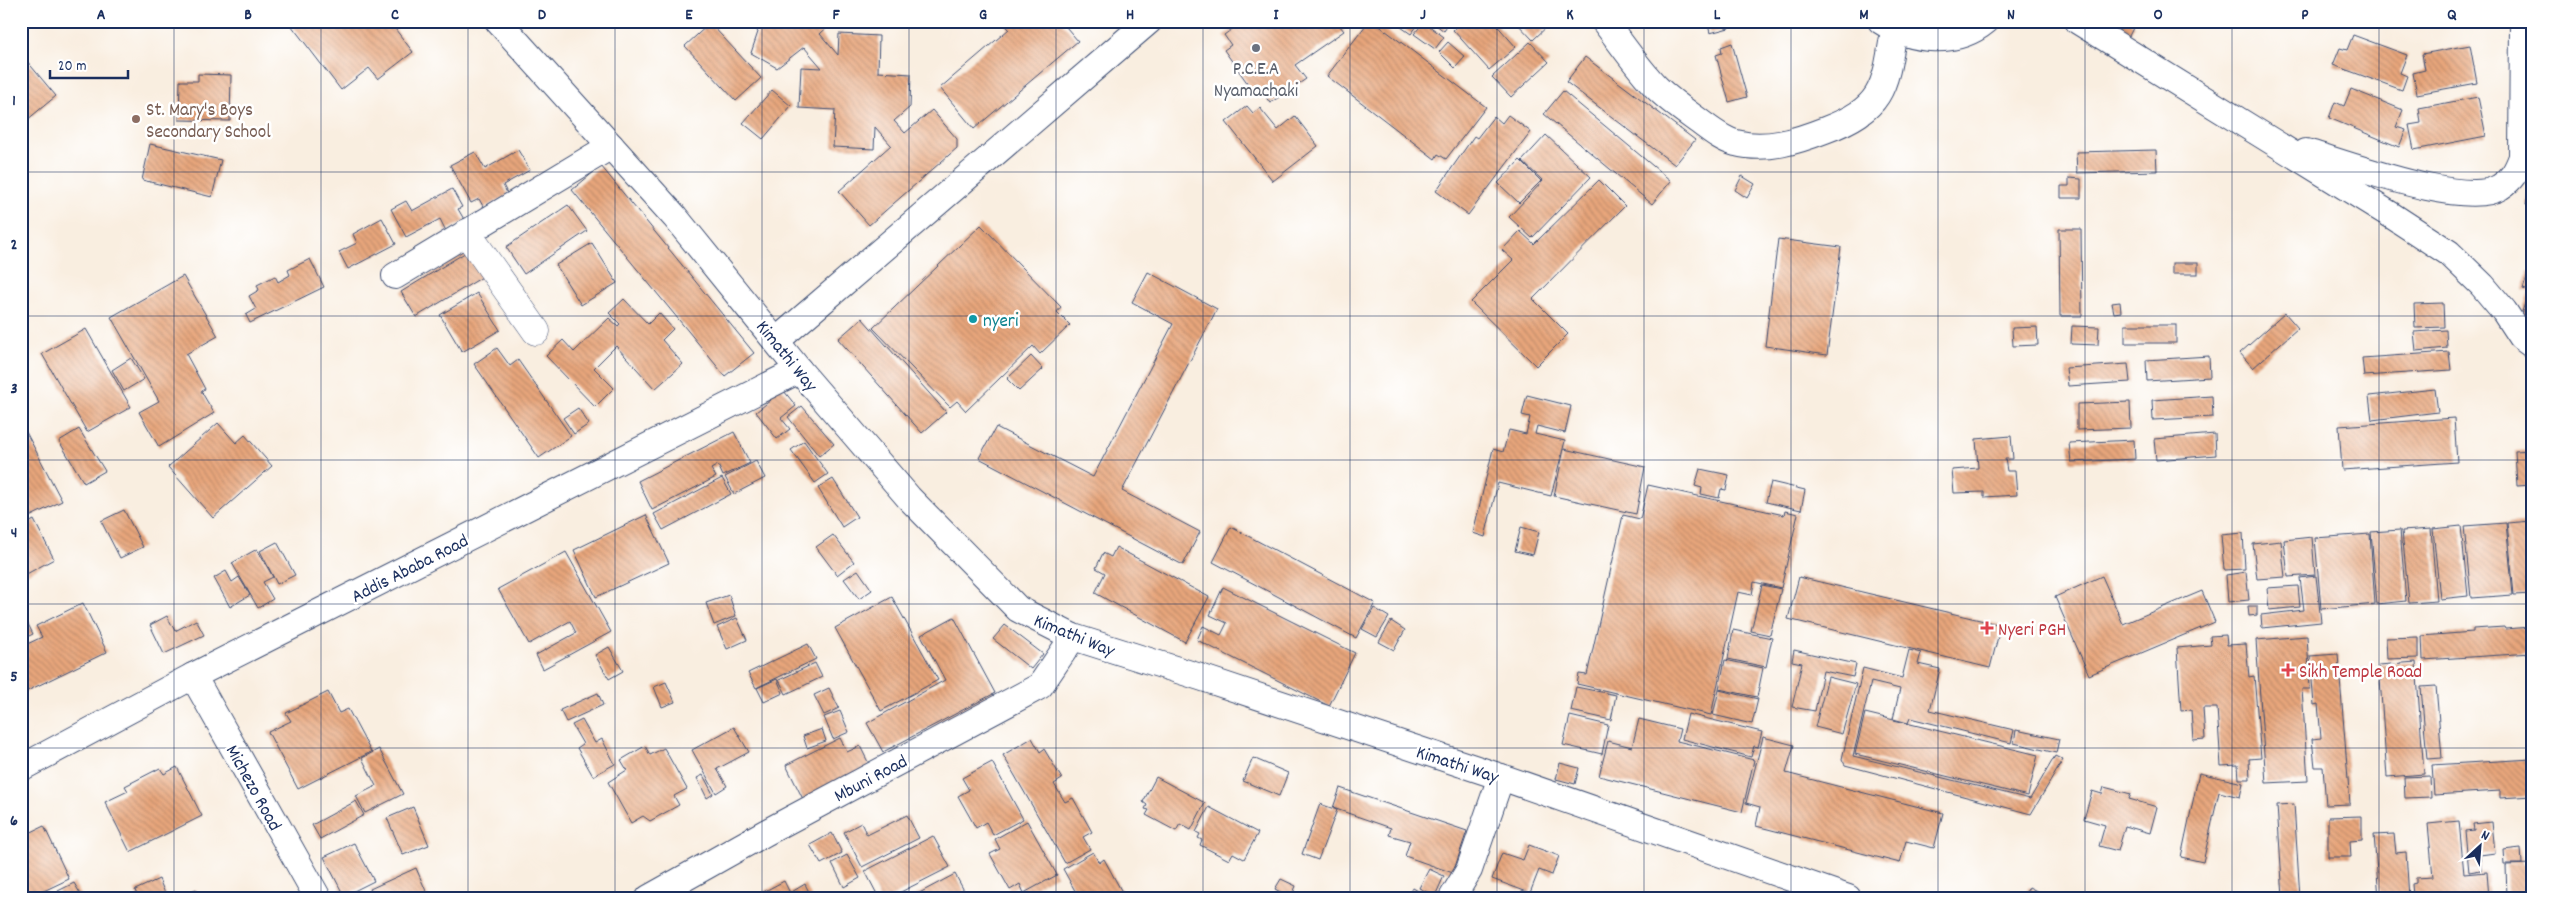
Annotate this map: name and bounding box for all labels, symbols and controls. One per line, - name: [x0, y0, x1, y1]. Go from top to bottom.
- text: A: [97, 4, 106, 27]
- text: B: [244, 4, 252, 27]
- text: C: [391, 4, 399, 27]
- text: D: [538, 4, 547, 27]
- text: E: [685, 4, 693, 27]
- text: F: [832, 4, 840, 27]
- text: G: [979, 4, 987, 27]
- text: H: [1126, 4, 1134, 27]
- text: I: [1274, 4, 1280, 27]
- text: J: [1420, 4, 1426, 27]
- text: K: [1566, 4, 1574, 27]
- text: L: [1714, 4, 1721, 27]
- text: M: [1859, 4, 1869, 27]
- text: N: [2007, 4, 2015, 27]
- text: O: [2153, 4, 2163, 27]
- text: P: [2301, 4, 2309, 27]
- text: Q: [2447, 4, 2457, 27]
- marker: P.C.E.A Nyamachaki: [1250, 42, 1262, 54]
- scale bar: [50, 48, 128, 80]
- text: 20 m: [58, 56, 86, 78]
- place label: P.C.E.A Nyamachaki: [1214, 57, 1299, 106]
- text: 1: [12, 90, 16, 113]
- place label: St. Mary's Boys Secondary School: [146, 98, 271, 147]
- marker: St. Mary's Boys Secondary School: [130, 113, 142, 125]
- text: 2: [11, 234, 18, 257]
- place label: nyeri: [983, 309, 1019, 336]
- marker: nyeri: [967, 313, 979, 325]
- street label: Kimathi Way: [748, 316, 823, 399]
- text: 3: [10, 378, 18, 401]
- text: 4: [11, 522, 17, 545]
- street label: Addis Ababa Road: [347, 529, 474, 611]
- street label: Kimathi Way: [1029, 609, 1119, 666]
- place label: Nyeri PGH: [1998, 618, 2066, 645]
- marker: Nyeri PGH: [1980, 621, 1994, 635]
- place label: Sikh Temple Road: [2299, 660, 2422, 687]
- marker: Sikh Temple Road: [2281, 663, 2295, 677]
- text: 5: [10, 666, 18, 689]
- street label: Kimathi Way: [1412, 740, 1502, 792]
- street label: Michezo Road: [217, 741, 287, 837]
- street label: Mbuni Road: [830, 749, 913, 811]
- text: 6: [10, 810, 18, 833]
- north arrow: [2456, 822, 2506, 872]
- text: N: [2477, 826, 2492, 847]

